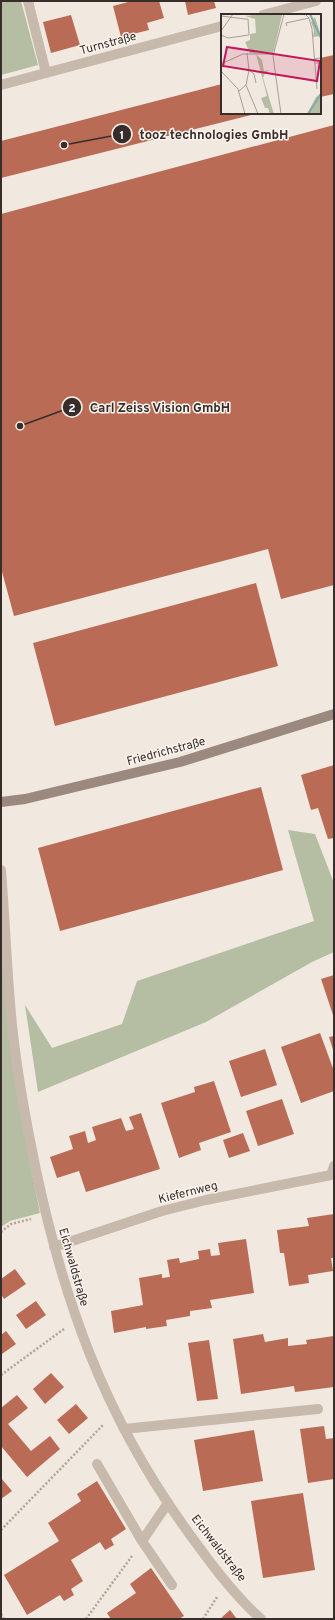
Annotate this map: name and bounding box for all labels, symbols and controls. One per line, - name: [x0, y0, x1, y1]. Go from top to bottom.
- inset map: [221, 14, 321, 114]
- street label: Turnstraße: [78, 29, 138, 59]
- callout: tooz technologies GmbH: [112, 122, 296, 147]
- text: 1: [120, 128, 124, 144]
- text: tooz technologies GmbH: [140, 128, 288, 144]
- callout: Carl Zeiss Vision GmbH: [62, 395, 239, 420]
- text: 2: [68, 401, 76, 417]
- text: Carl Zeiss Vision GmbH: [90, 401, 230, 417]
- street label: Friedrichstraße: [125, 734, 207, 770]
- street label: Kiefernweg: [157, 1178, 220, 1208]
- street label: Eichwaldstraße: [54, 1226, 92, 1308]
- street label: Eichwaldstraße: [187, 1512, 249, 1585]

